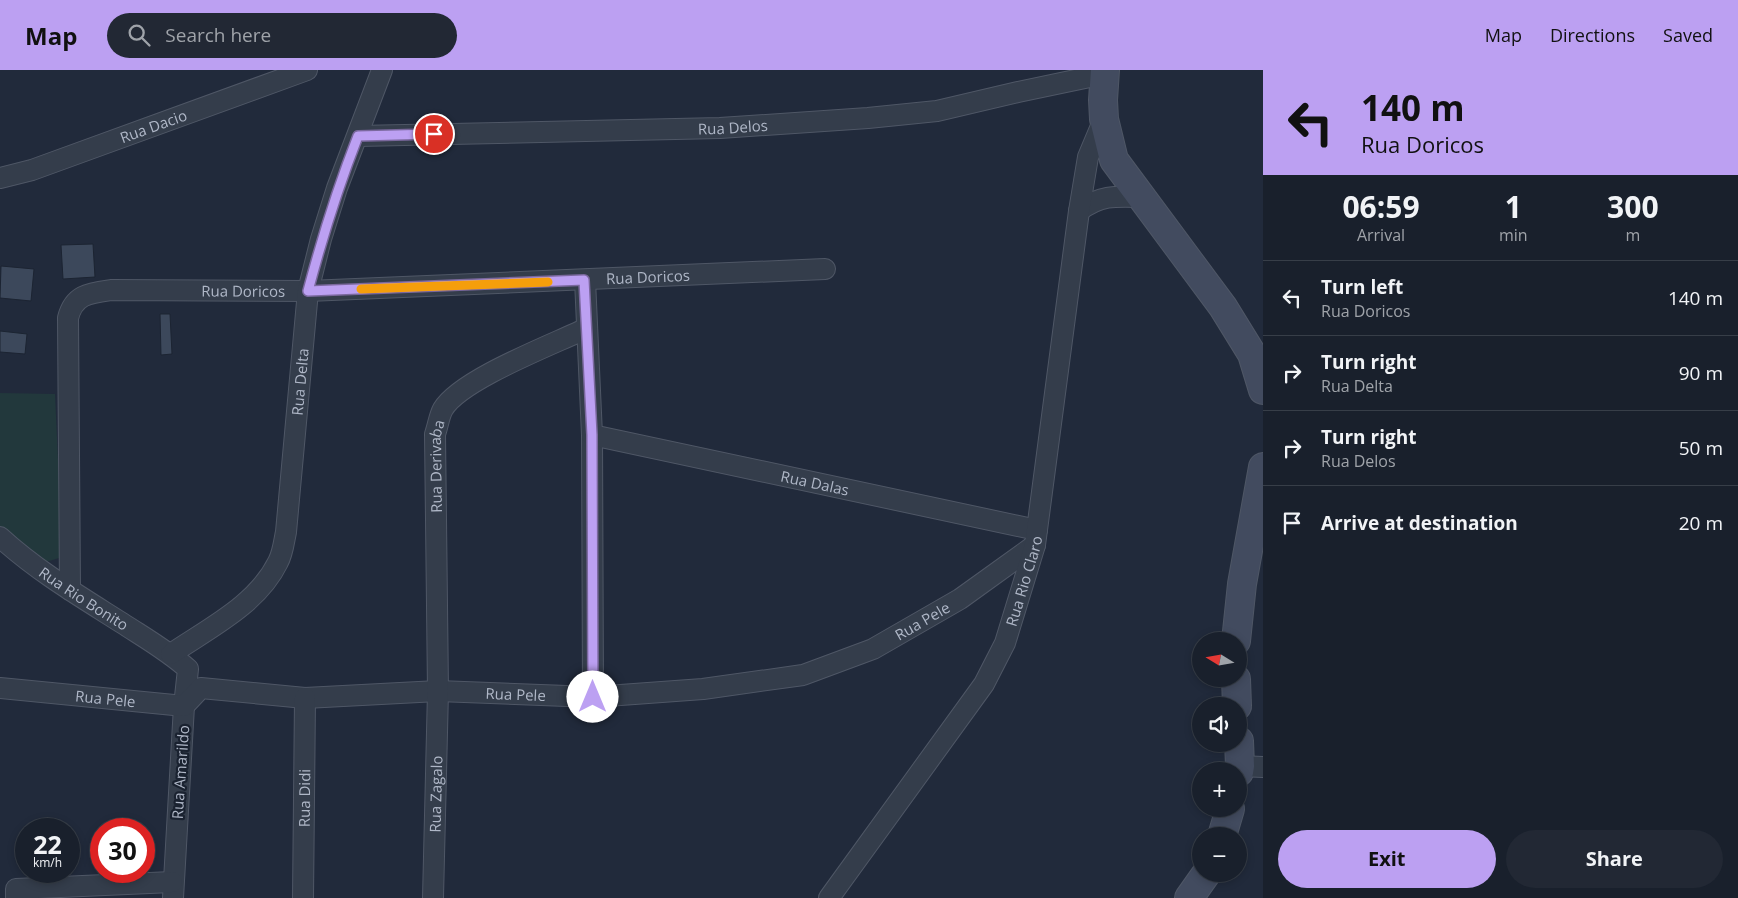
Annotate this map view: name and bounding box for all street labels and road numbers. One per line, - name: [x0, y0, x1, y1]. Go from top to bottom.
- street label: Rua Dacio: [117, 105, 190, 147]
- street label: Rua Delos: [698, 115, 768, 138]
- street label: Rua Doricos: [606, 265, 690, 288]
- street label: Rua Doricos: [201, 280, 285, 301]
- street label: Rua Delta: [287, 347, 313, 416]
- street label: Rua Derivaba: [425, 418, 449, 513]
- street label: Rua Dalas: [779, 466, 851, 500]
- street label: Rua Rio Claro: [1001, 535, 1046, 629]
- street label: Rua Rio Bonito: [35, 562, 132, 635]
- street label: Rua Pele: [891, 597, 953, 644]
- street label: Rua Pele: [485, 683, 546, 705]
- street label: Rua Pele: [74, 685, 137, 711]
- street label: Rua Amarildo: [167, 724, 193, 820]
- street label: Rua Zagalo: [425, 755, 446, 833]
- street label: Rua Didi: [294, 769, 314, 827]

